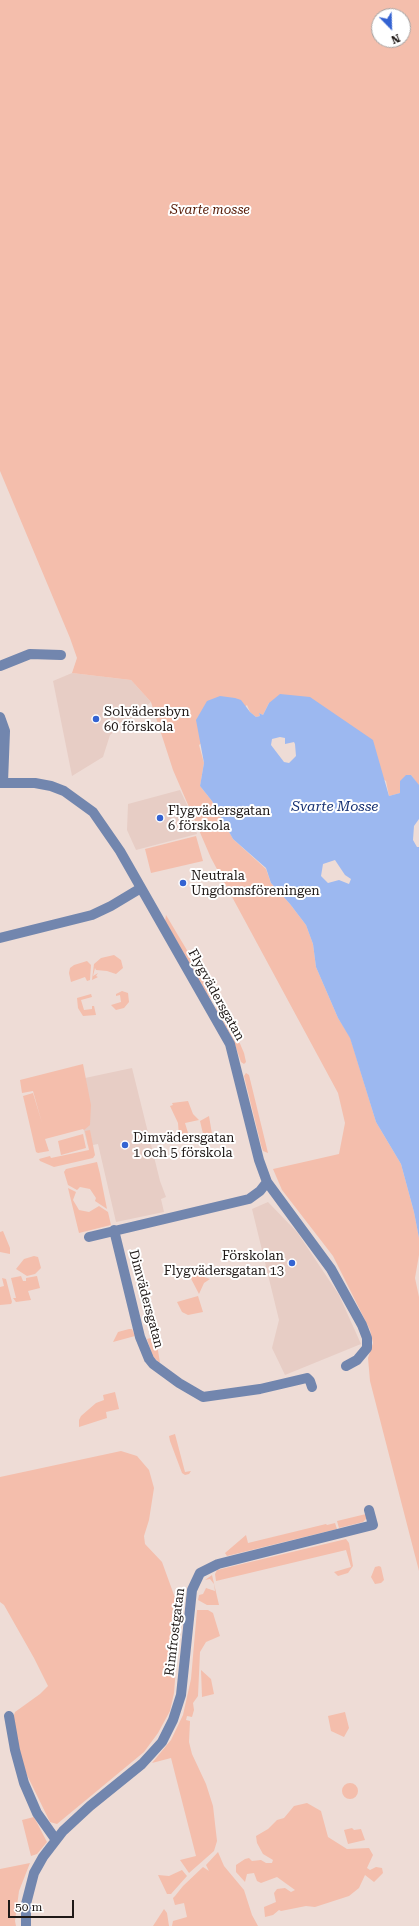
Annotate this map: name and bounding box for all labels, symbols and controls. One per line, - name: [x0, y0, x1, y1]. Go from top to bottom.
- north arrow: [371, 8, 411, 48]
- text: N: [389, 31, 402, 46]
- park label: Svarte mosse: [170, 202, 250, 218]
- place label: Solvädersbyn 60 förskola: [104, 704, 190, 735]
- marker: Solvädersbyn 60 förskola: [91, 714, 101, 724]
- water label: Svarte Mosse: [292, 799, 378, 815]
- place label: Flygvädersgatan 6 förskola: [168, 803, 270, 834]
- marker: Flygvädersgatan 6 förskola: [155, 813, 165, 823]
- place label: Neutrala Ungdomsföreningen: [191, 868, 320, 899]
- marker: Neutrala Ungdomsföreningen: [178, 878, 188, 888]
- street label: Flygvädersgatan: [184, 946, 248, 1044]
- place label: Dimvädersgatan 1 och 5 förskola: [133, 1130, 234, 1161]
- marker: Dimvädersgatan 1 och 5 förskola: [120, 1140, 130, 1150]
- street label: Dimvädersgatan: [125, 1248, 167, 1350]
- place label: Förskolan Flygvädersgatan 13: [164, 1248, 284, 1279]
- marker: Förskolan Flygvädersgatan 13: [287, 1258, 297, 1268]
- street label: Rimfrostgatan: [162, 1587, 188, 1677]
- scale bar: [10, 1892, 76, 1918]
- text: 50 m: [15, 1900, 42, 1914]

